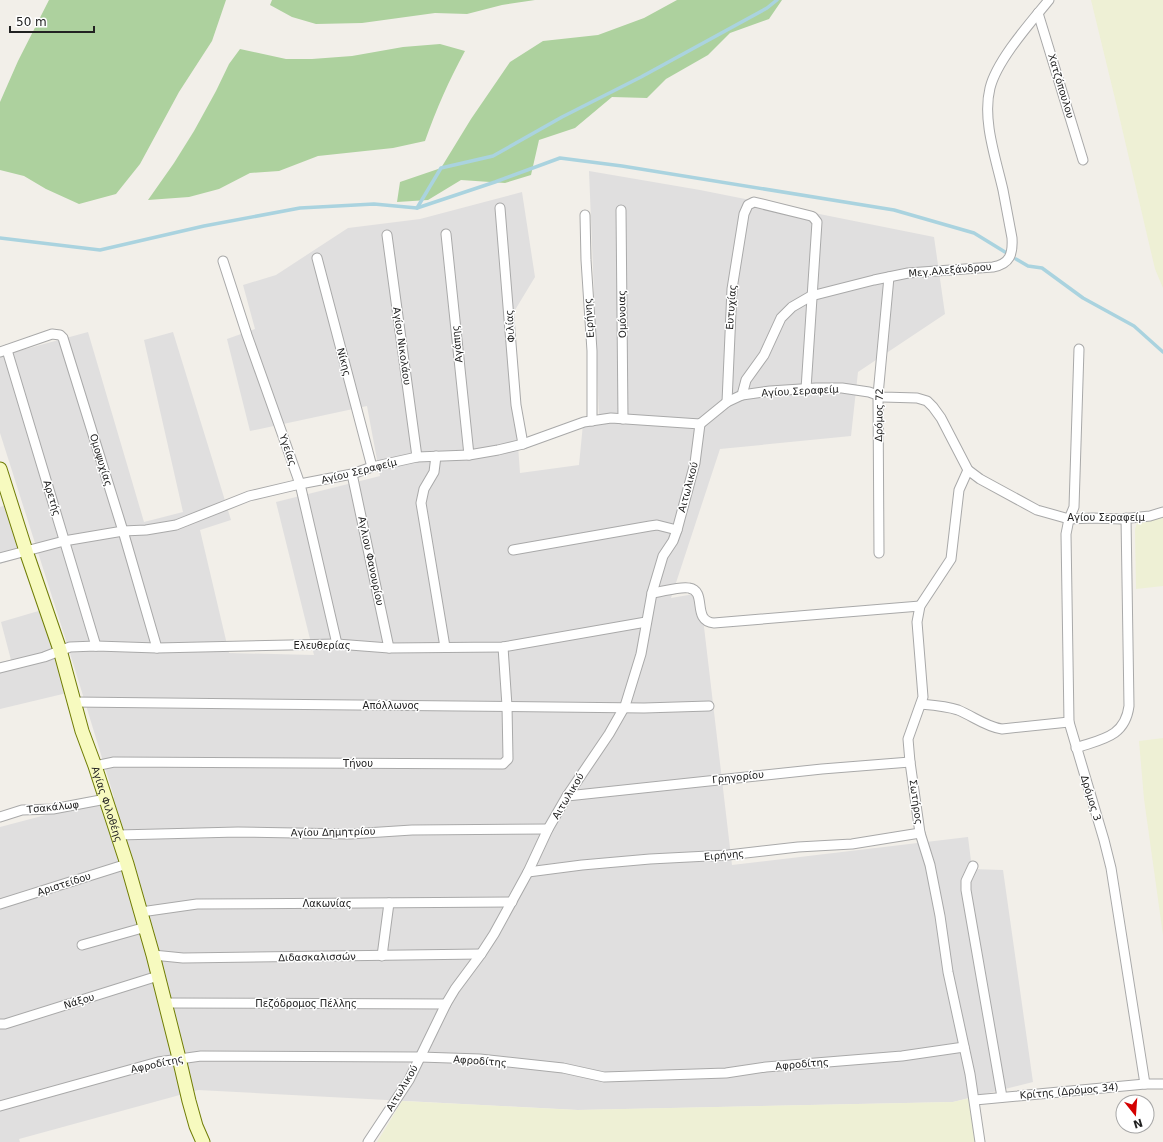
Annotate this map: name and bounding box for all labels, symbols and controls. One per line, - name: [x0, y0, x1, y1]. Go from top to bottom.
- scale bar: [10, 8, 94, 34]
- text: 50 m: [16, 15, 47, 29]
- street label: Χατζόπουλου: [1046, 52, 1076, 120]
- street label: Μεγ.Αλεξάνδρου: [908, 261, 992, 279]
- street label: Ευτυχίας: [724, 284, 738, 330]
- street label: Ομόνοιας: [616, 290, 628, 338]
- street label: Ειρήνης: [582, 298, 596, 338]
- street label: Αγίου Νικολάου: [391, 306, 413, 386]
- street label: Φιλίας: [503, 309, 517, 343]
- street label: Αγάπης: [450, 325, 464, 363]
- street label: Νίκης: [335, 347, 353, 377]
- street label: Αγίου Σεραφείμ: [761, 383, 840, 399]
- street label: Δρόμος 72: [873, 388, 885, 442]
- street label: Ομοψυχίας: [88, 432, 114, 488]
- street label: Υγείας: [277, 432, 299, 468]
- street label: Αγίου Σεραφείμ: [320, 456, 399, 486]
- street label: Αιτωλικού: [676, 460, 700, 513]
- street label: Αρετής: [41, 479, 63, 517]
- street label: Αγίου Σεραφείμ: [1067, 512, 1145, 523]
- street label: Αγλιου Φανουρίου: [356, 515, 386, 607]
- street label: Ελευθερίας: [293, 640, 351, 651]
- street label: Απόλλωνος: [363, 700, 419, 711]
- street label: Τήνου: [342, 758, 373, 769]
- street label: Αγίας Φιλοθέης: [90, 765, 125, 843]
- street label: Γρηγορίου: [712, 769, 765, 785]
- street label: Αιτωλικού: [550, 771, 586, 821]
- street label: Δρόμος 3: [1079, 774, 1103, 822]
- street label: Σωτήρος: [907, 779, 925, 825]
- street label: Τσακάλωφ: [25, 799, 80, 815]
- street label: Αγίου Δημητρίου: [291, 826, 376, 838]
- street label: Ειρήνης: [704, 848, 744, 862]
- street label: Αριστείδου: [36, 870, 92, 898]
- street label: Λακωνίας: [302, 898, 352, 909]
- street label: Διδασκαλισσών: [278, 951, 356, 963]
- street label: Νάξου: [62, 991, 96, 1011]
- street label: Πεζόδρομος Πέλλης: [255, 998, 357, 1009]
- street label: Αφροδίτης: [130, 1053, 184, 1075]
- street label: Αφροδίτης: [453, 1054, 507, 1068]
- street label: Αφροδίτης: [775, 1056, 829, 1072]
- street label: Αιτωλικού: [384, 1063, 420, 1113]
- street label: Κρίτης (Δρόμος 34): [1019, 1081, 1119, 1101]
- north arrow: [1115, 1094, 1155, 1134]
- text: N: [1131, 1116, 1144, 1131]

